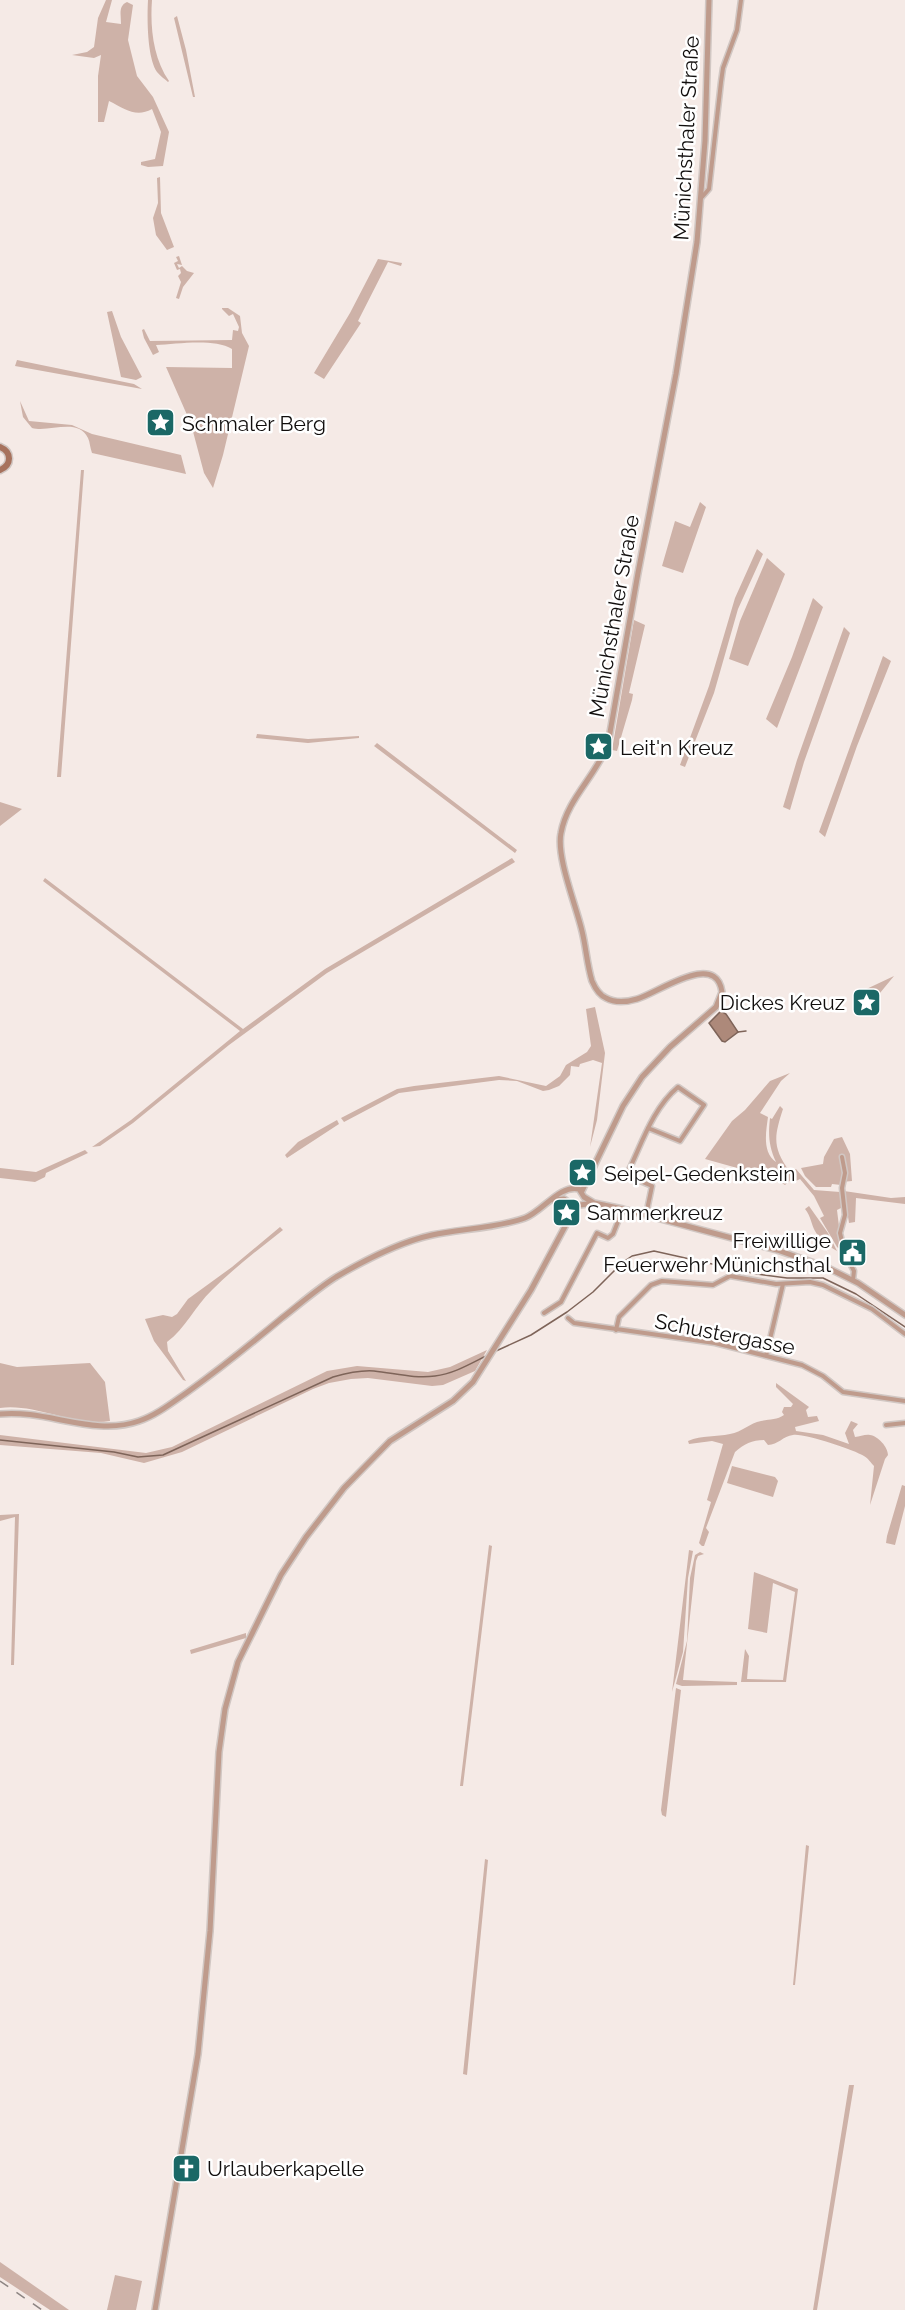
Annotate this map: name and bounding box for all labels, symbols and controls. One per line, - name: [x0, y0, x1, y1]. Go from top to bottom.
- street label: Münichsthaler Straße: [668, 35, 704, 241]
- place icon: Schmaler Berg: [145, 407, 177, 439]
- place label: Schmaler Berg: [182, 411, 326, 436]
- street label: Münichsthaler Straße: [584, 513, 644, 719]
- place icon: Leit'n Kreuz: [583, 731, 615, 763]
- place label: Leit'n Kreuz: [620, 735, 733, 760]
- place icon: Dickes Kreuz: [850, 986, 882, 1018]
- place label: Dickes Kreuz: [720, 990, 845, 1015]
- place icon: Seipel-Gedenkstein: [567, 1157, 599, 1189]
- place label: Seipel-Gedenkstein: [604, 1161, 795, 1186]
- place icon: Sammerkreuz: [550, 1196, 582, 1228]
- place label: Sammerkreuz: [587, 1200, 723, 1225]
- place label: Freiwillige Feuerwehr Münichsthal: [603, 1228, 831, 1277]
- public building icon: Freiwillige Feuerwehr Münichsthal: [836, 1236, 868, 1268]
- street label: Schustergasse: [653, 1308, 797, 1360]
- church icon: Urlauberkapelle: [170, 2152, 202, 2184]
- place label: Urlauberkapelle: [207, 2156, 364, 2181]

